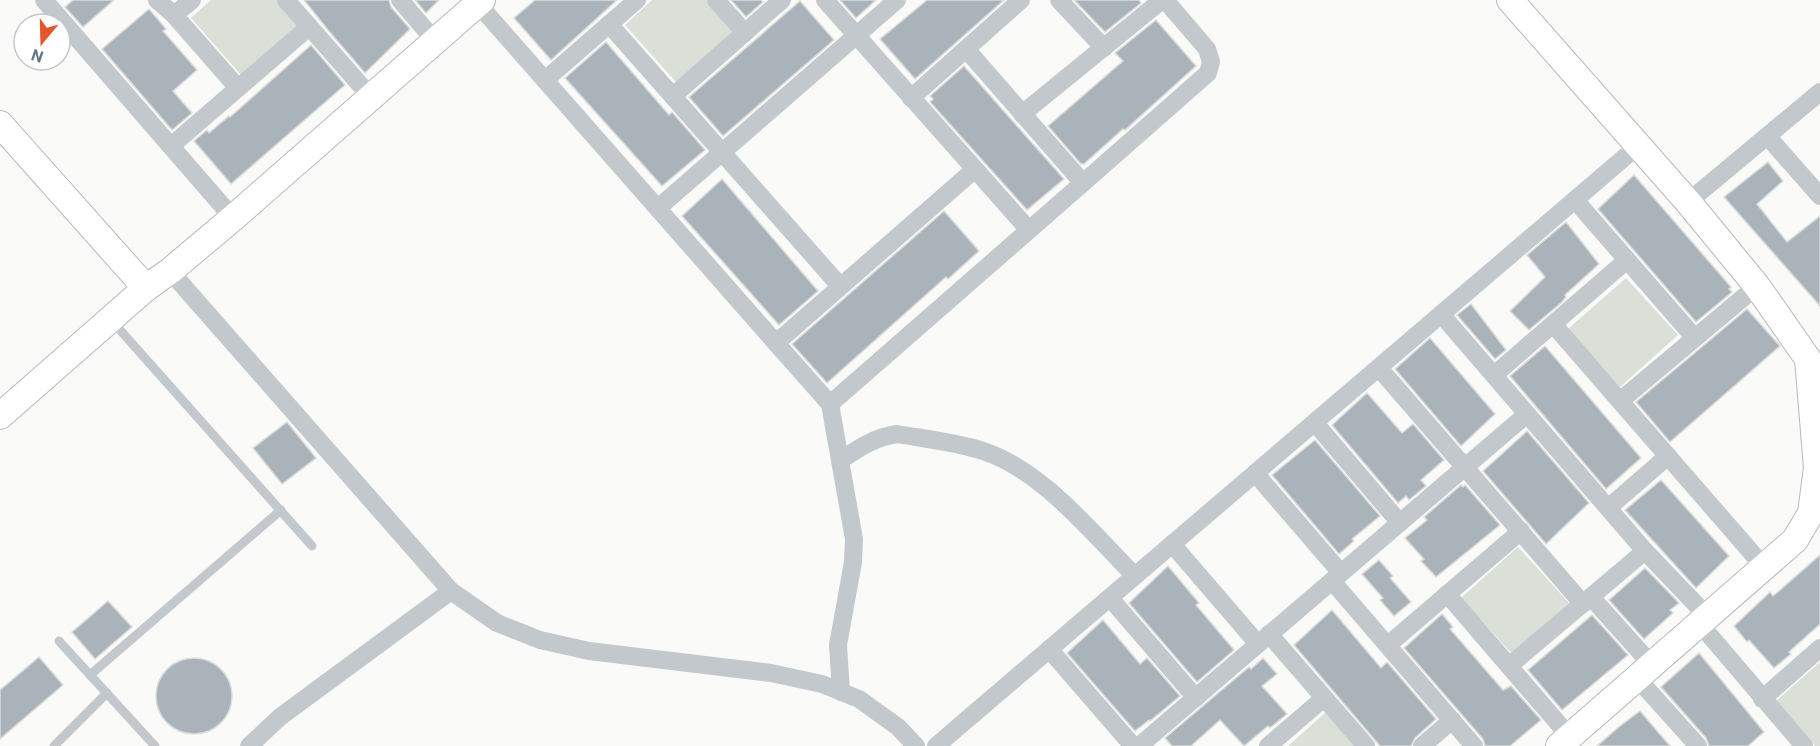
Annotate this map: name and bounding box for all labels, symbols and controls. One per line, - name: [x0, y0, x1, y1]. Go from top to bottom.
- north arrow: [12, 12, 72, 72]
- text: N: [29, 45, 46, 67]

